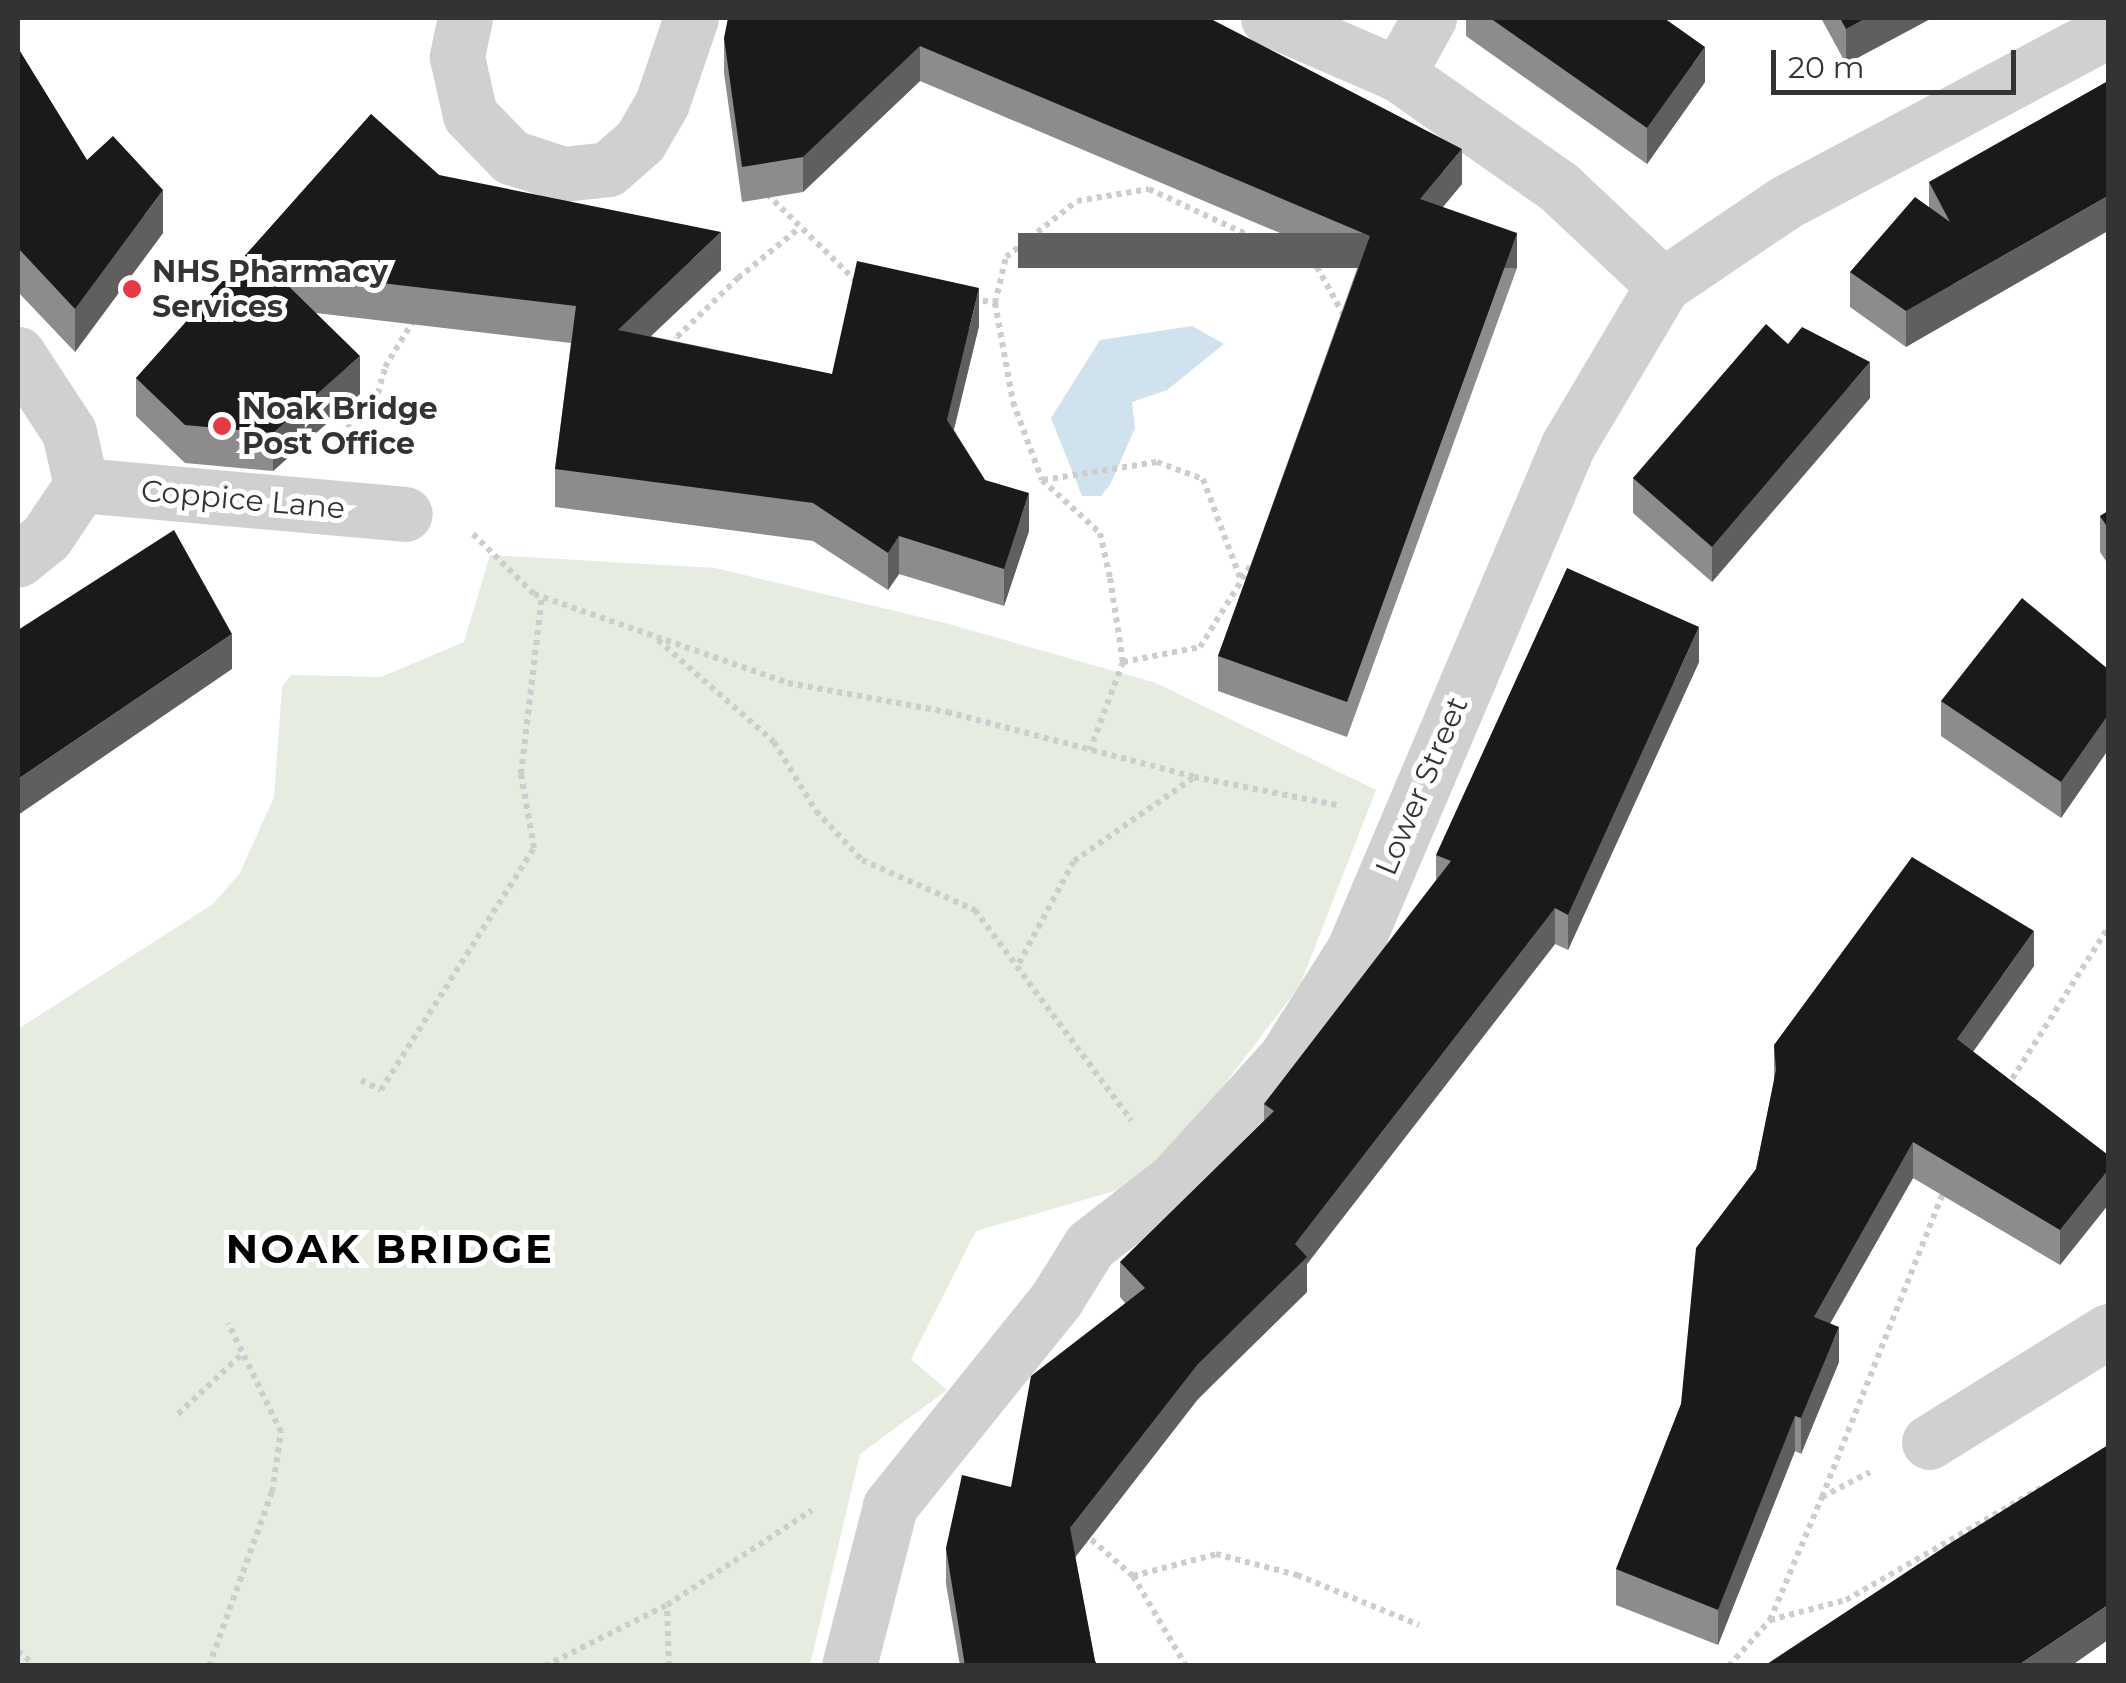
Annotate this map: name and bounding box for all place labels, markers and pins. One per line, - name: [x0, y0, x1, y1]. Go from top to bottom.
- place label: NHS Pharmacy Services: [152, 254, 388, 324]
- marker: NHS Pharmacy Services: [121, 278, 143, 300]
- place label: Noak Bridge Post Office: [242, 391, 438, 462]
- marker: Noak Bridge Post Office: [211, 415, 233, 437]

